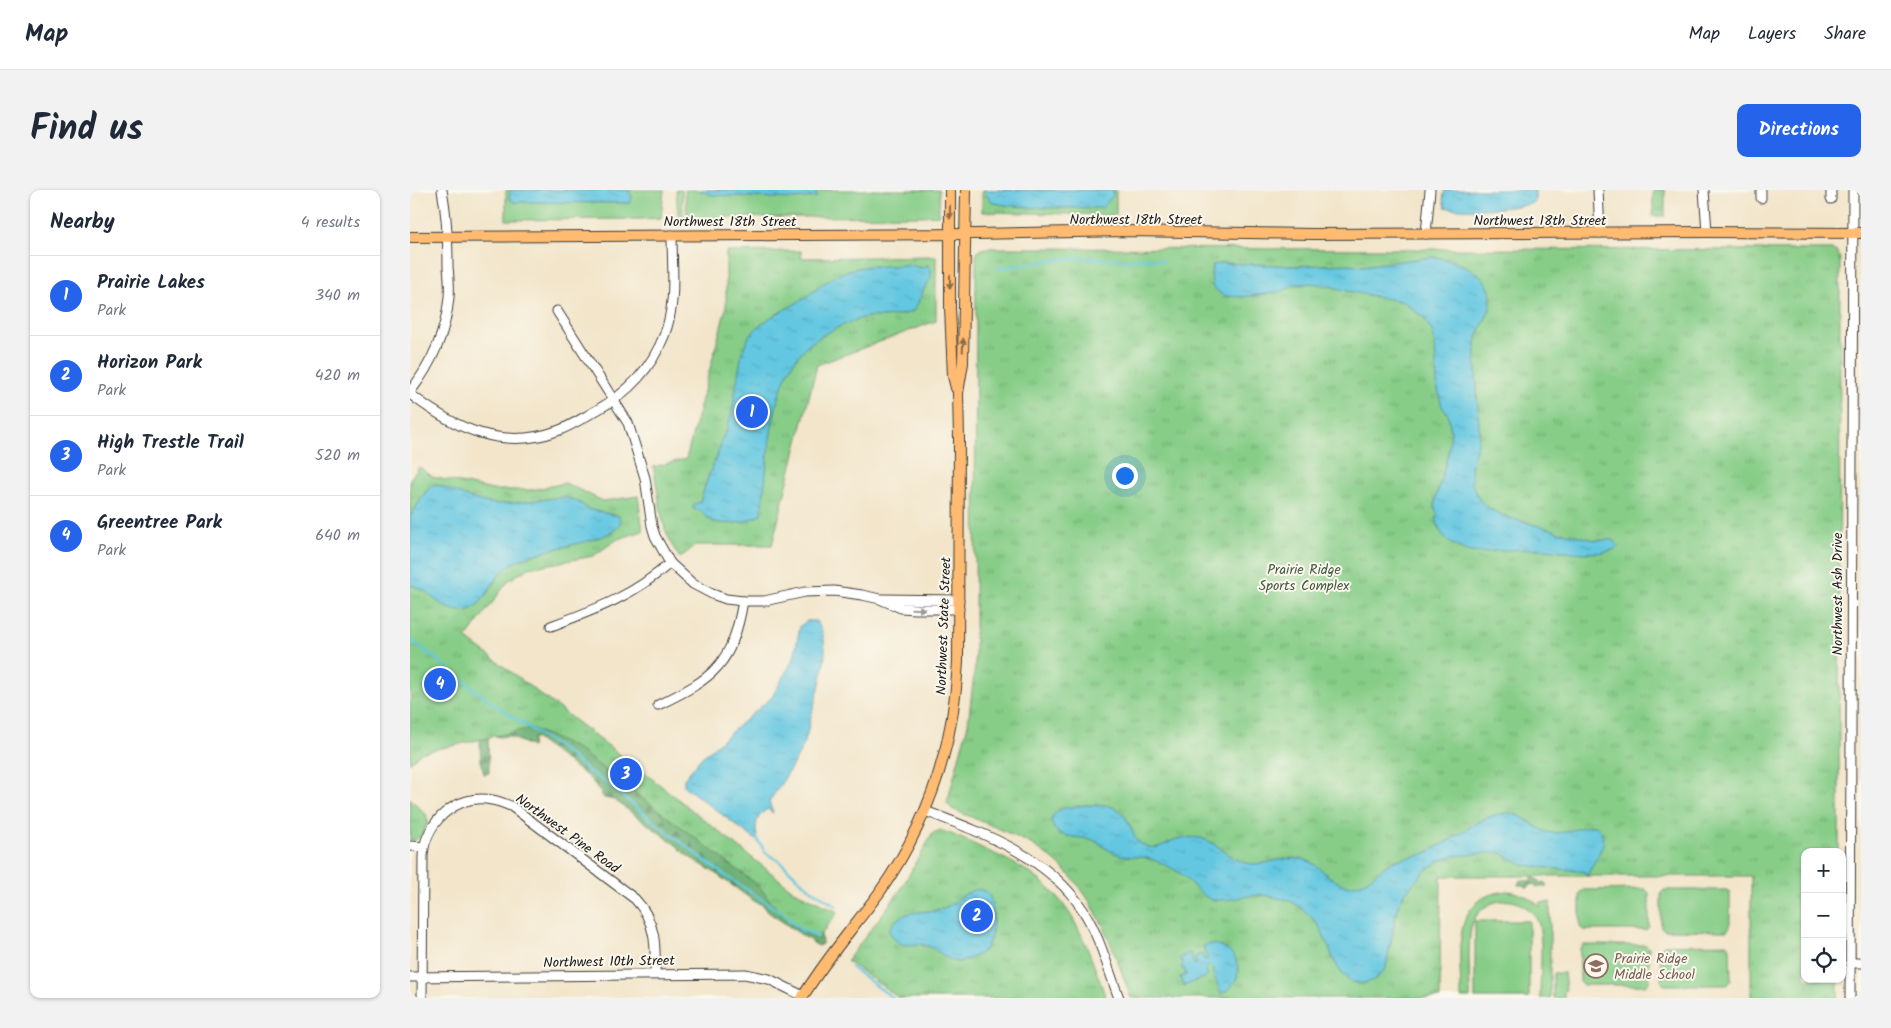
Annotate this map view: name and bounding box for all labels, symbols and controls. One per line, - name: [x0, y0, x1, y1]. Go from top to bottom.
- text: Map: [25, 15, 68, 54]
- text: Map: [1689, 20, 1720, 49]
- text: Layers: [1748, 20, 1796, 49]
- text: Share: [1824, 20, 1866, 49]
- text: Find us: [30, 102, 143, 158]
- button: Directions: [1737, 104, 1861, 157]
- one-way arrow: [946, 204, 954, 220]
- text: Nearby: [50, 206, 115, 239]
- street label: Northwest 18th Street: [1070, 209, 1203, 231]
- text: 4 results: [301, 210, 360, 235]
- street label: Northwest 18th Street: [1474, 210, 1607, 232]
- street label: Northwest 18th Street: [664, 211, 797, 233]
- text: Prairie Lakes: [97, 268, 205, 298]
- one-way arrow: [946, 275, 954, 291]
- text: 1: [64, 283, 68, 308]
- text: 340 m: [315, 283, 360, 308]
- text: Park: [97, 298, 126, 323]
- one-way arrow: [959, 336, 967, 352]
- text: Horizon Park: [97, 348, 202, 378]
- text: 2: [61, 363, 71, 388]
- text: 420 m: [315, 363, 360, 388]
- text: Park: [97, 378, 126, 403]
- pin: 1: [736, 393, 768, 431]
- text: High Trestle Trail: [97, 428, 244, 458]
- text: 3: [62, 443, 70, 468]
- text: 520 m: [315, 443, 360, 468]
- text: Park: [97, 458, 126, 483]
- your location: [1112, 463, 1138, 489]
- text: Greentree Park: [97, 508, 222, 538]
- text: 4: [62, 523, 70, 548]
- text: 640 m: [315, 523, 360, 548]
- street label: Northwest Ash Drive: [1827, 532, 1849, 655]
- text: Park: [97, 538, 126, 563]
- street label: Northwest State Street: [931, 556, 957, 696]
- park label: Prairie Ridge Sports Complex: [1259, 559, 1350, 597]
- one-way arrow: [911, 605, 927, 613]
- pin: 4: [424, 665, 456, 703]
- pin: 3: [610, 755, 642, 793]
- street label: Northwest Pine Road: [511, 788, 625, 880]
- map controls: [1801, 848, 1846, 983]
- button: +: [1801, 848, 1846, 893]
- button: −: [1801, 893, 1846, 938]
- pin: 2: [961, 897, 993, 935]
- button: locate: [1801, 938, 1846, 983]
- place label: Prairie Ridge Middle School: [1614, 948, 1696, 986]
- street label: Northwest 10th Street: [543, 950, 676, 974]
- school or university icon: Prairie Ridge Middle School: [1583, 953, 1609, 979]

